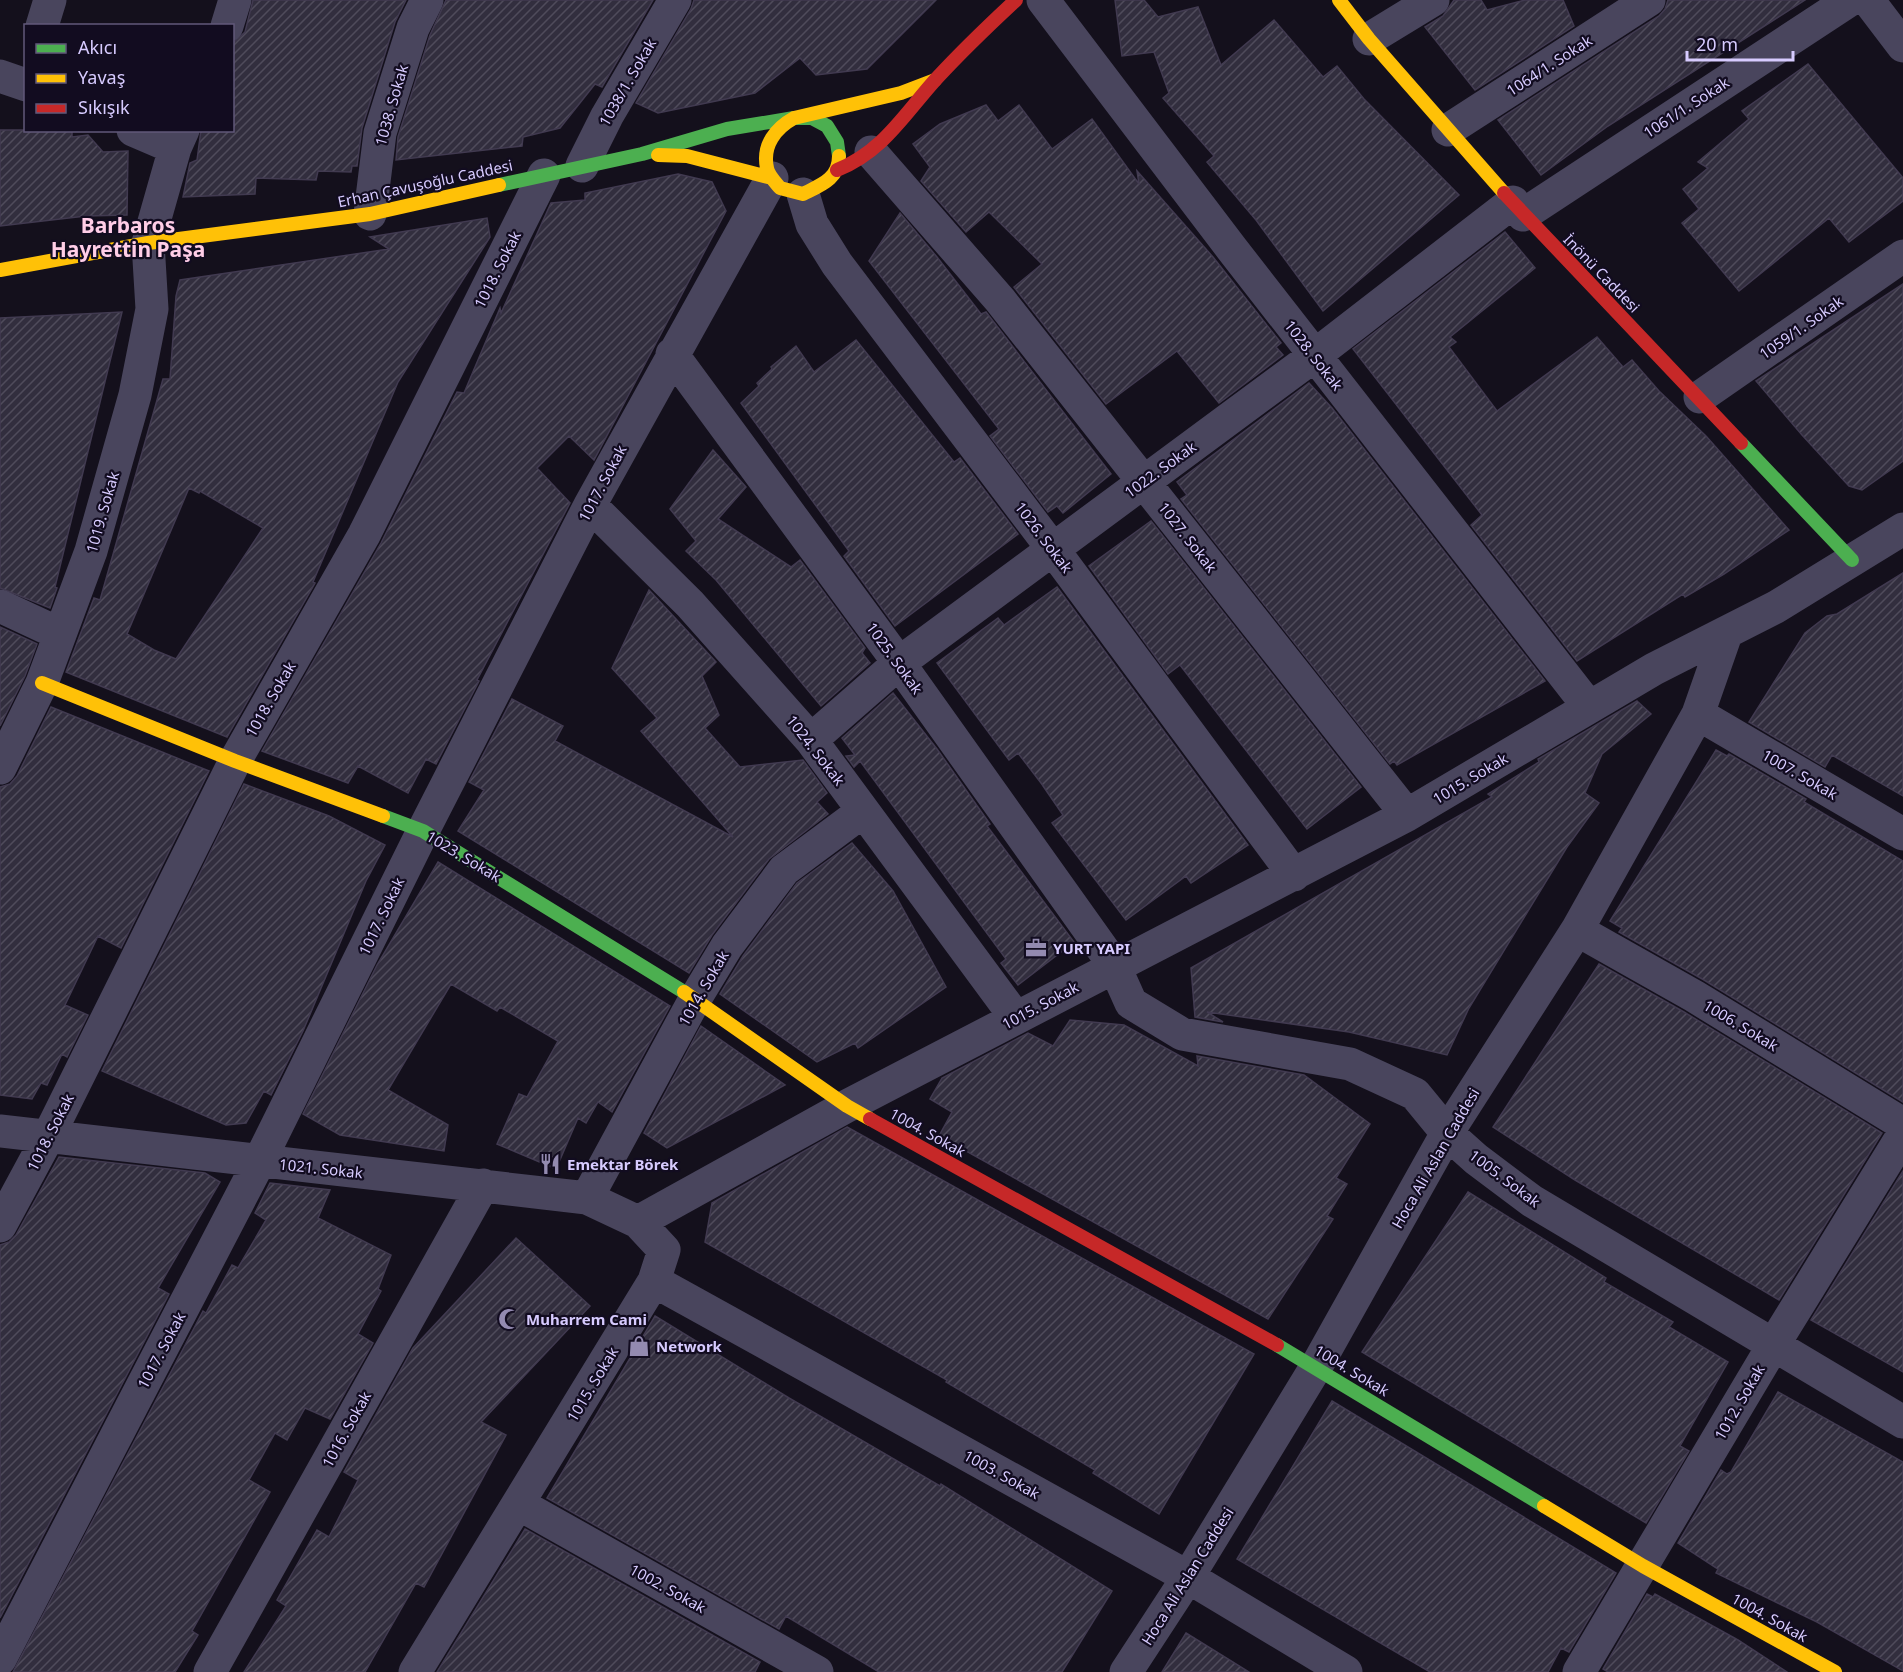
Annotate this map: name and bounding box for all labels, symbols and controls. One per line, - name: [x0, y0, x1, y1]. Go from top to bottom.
- legend: [24, 24, 234, 132]
- scale bar: [1687, 24, 1794, 62]
- street label: 1064/1. Sokak: [1502, 30, 1596, 100]
- text: 20 m: [1696, 32, 1738, 56]
- street label: 1038/1. Sokak: [594, 34, 660, 130]
- text: Akıcı: [78, 35, 117, 59]
- street label: 1038. Sokak: [370, 62, 412, 148]
- text: Yavaş: [78, 65, 125, 89]
- street label: 1061/1. Sokak: [1639, 72, 1733, 142]
- text: Sıkışık: [78, 95, 130, 119]
- street label: Erhan Çavuşoğlu Caddesi: [336, 155, 514, 211]
- district label: Barbaros Hayrettin Paşa: [51, 211, 205, 263]
- street label: 1018. Sokak: [469, 227, 525, 311]
- street label: İnönü Caddesi: [1559, 229, 1645, 317]
- street label: 1059/1. Sokak: [1755, 291, 1847, 363]
- street label: 1028. Sokak: [1280, 316, 1348, 394]
- street label: 1022. Sokak: [1120, 436, 1200, 502]
- street label: 1017. Sokak: [573, 441, 631, 525]
- street label: 1019. Sokak: [81, 469, 123, 555]
- street label: 1026. Sokak: [1011, 497, 1077, 577]
- street label: 1027. Sokak: [1154, 498, 1222, 576]
- street label: 1025. Sokak: [862, 618, 928, 698]
- street label: 1018. Sokak: [240, 658, 300, 740]
- street label: 1024. Sokak: [782, 711, 850, 789]
- street label: 1007. Sokak: [1759, 744, 1841, 804]
- street label: 1015. Sokak: [1429, 748, 1511, 808]
- street label: 1023. Sokak: [423, 826, 505, 886]
- street label: 1017. Sokak: [354, 874, 408, 958]
- office icon: YURT YAPI: [1024, 936, 1048, 960]
- place label: YURT YAPI: [1053, 938, 1130, 958]
- street label: 1014. Sokak: [673, 947, 733, 1029]
- street label: 1015. Sokak: [998, 976, 1082, 1034]
- street label: 1006. Sokak: [1700, 995, 1782, 1055]
- street label: Hoca Ali Aslan Caddesi: [1387, 1084, 1483, 1232]
- street label: 1018. Sokak: [22, 1090, 78, 1174]
- street label: 1004. Sokak: [886, 1103, 970, 1161]
- street label: 1005. Sokak: [1465, 1145, 1545, 1211]
- restaurant icon: Emektar Börek: [538, 1152, 562, 1176]
- street label: 1021. Sokak: [278, 1154, 364, 1182]
- place label: Emektar Börek: [567, 1154, 679, 1174]
- mosque icon: Muharrem Cami: [497, 1307, 521, 1331]
- street label: 1017. Sokak: [132, 1308, 190, 1392]
- place label: Muharrem Cami: [526, 1309, 647, 1329]
- shop icon: Network: [627, 1334, 651, 1358]
- place label: Network: [656, 1336, 723, 1356]
- street label: 1004. Sokak: [1311, 1340, 1393, 1400]
- street label: 1015. Sokak: [562, 1343, 622, 1425]
- street label: 1012. Sokak: [1709, 1361, 1769, 1443]
- street label: 1016. Sokak: [317, 1387, 375, 1471]
- street label: 1003. Sokak: [960, 1445, 1044, 1503]
- street label: Hoca Ali Aslan Caddesi: [1136, 1503, 1238, 1649]
- street label: 1002. Sokak: [626, 1559, 710, 1617]
- street label: 1004. Sokak: [1728, 1588, 1812, 1646]

